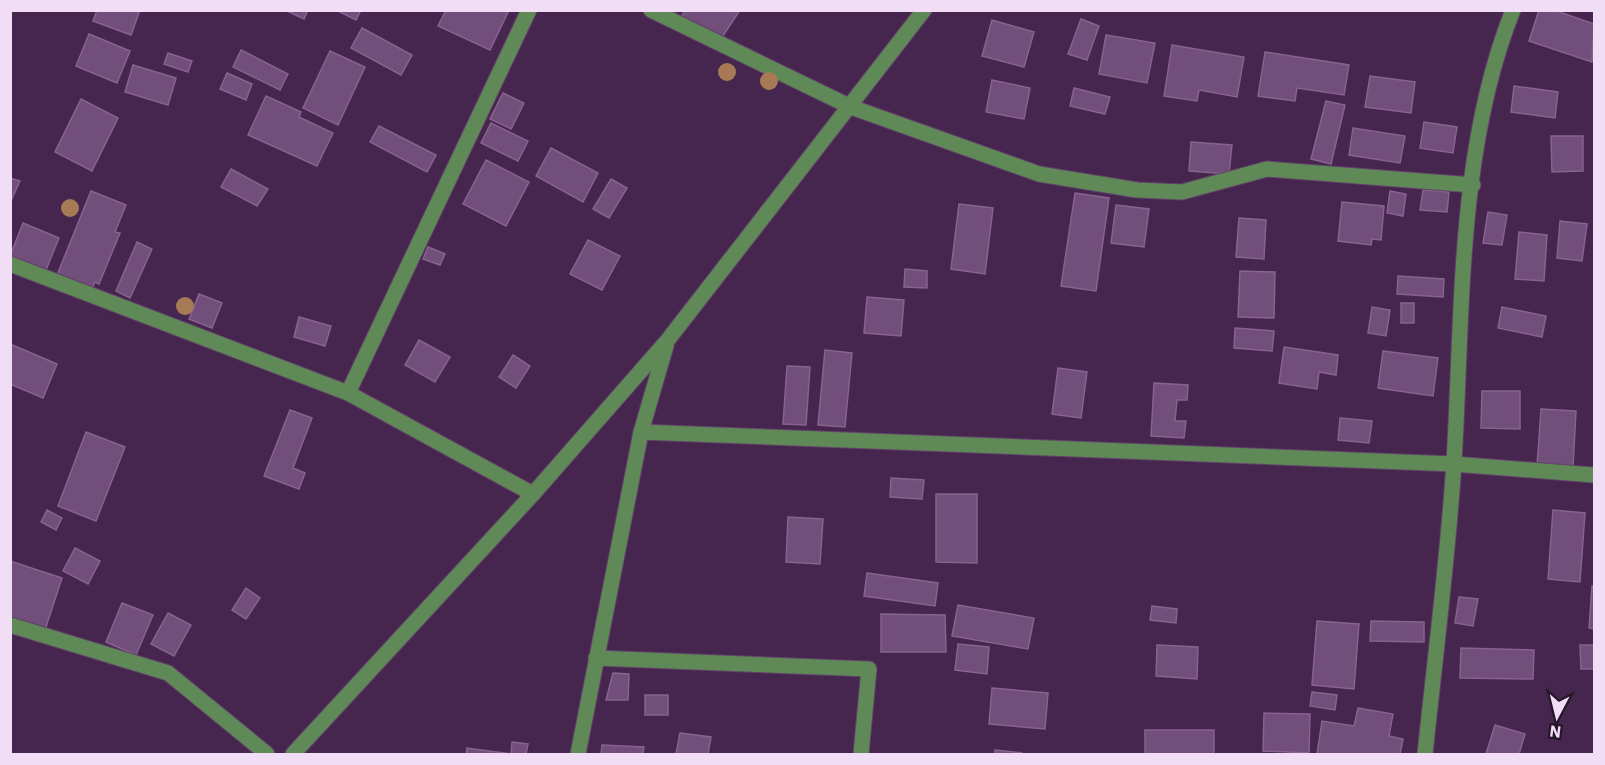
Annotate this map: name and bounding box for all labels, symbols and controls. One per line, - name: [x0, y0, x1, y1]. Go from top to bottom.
- north arrow: [1527, 687, 1587, 747]
- text: N: [1548, 721, 1562, 743]

